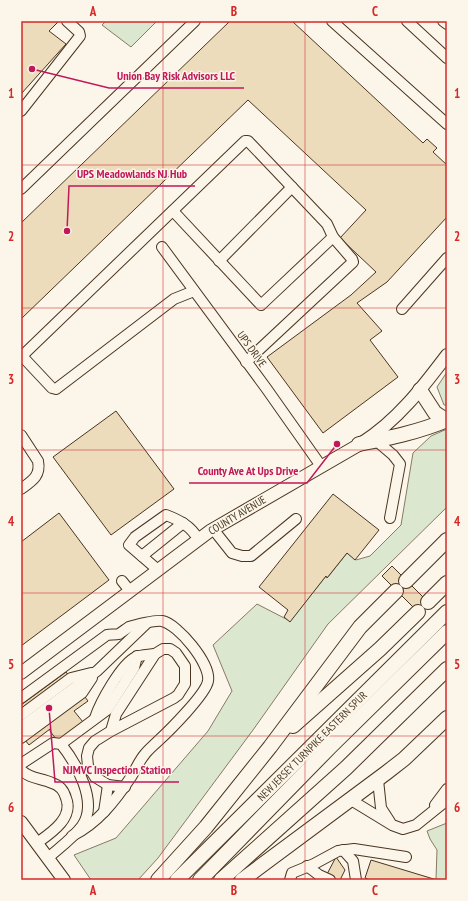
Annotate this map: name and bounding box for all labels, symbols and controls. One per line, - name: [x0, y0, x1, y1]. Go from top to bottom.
- text: A: [89, 3, 97, 20]
- text: B: [231, 3, 237, 20]
- text: C: [372, 3, 378, 20]
- callout: Union Bay Risk Advisors LLC: [109, 64, 244, 88]
- text: Union Bay Risk Advisors LLC: [117, 68, 236, 83]
- text: 1: [8, 85, 14, 102]
- text: 1: [454, 85, 460, 102]
- callout: UPS Meadowlands NJ Hub: [69, 162, 195, 186]
- text: UPS Meadowlands NJ Hub: [77, 166, 188, 181]
- text: 2: [8, 228, 14, 245]
- text: 2: [454, 228, 460, 245]
- street label: UPS DRIVE: [234, 328, 270, 370]
- text: 3: [8, 371, 14, 388]
- text: 3: [454, 371, 460, 388]
- callout: County Ave At Ups Drive: [189, 459, 307, 483]
- text: County Ave At Ups Drive: [198, 463, 298, 478]
- street label: COUNTY AVENUE: [206, 492, 269, 538]
- text: 4: [8, 513, 15, 530]
- text: 4: [454, 513, 461, 530]
- text: 5: [8, 656, 14, 673]
- text: 5: [454, 656, 460, 673]
- street label: NEW JERSEY TURNPIKE EASTERN SPUR: [254, 688, 370, 804]
- callout: NJMVC Inspection Station: [55, 758, 179, 782]
- text: NJMVC Inspection Station: [63, 762, 171, 777]
- text: 6: [8, 799, 14, 816]
- text: 6: [454, 799, 460, 816]
- text: A: [89, 882, 97, 899]
- text: B: [231, 882, 237, 899]
- text: C: [372, 882, 378, 899]

